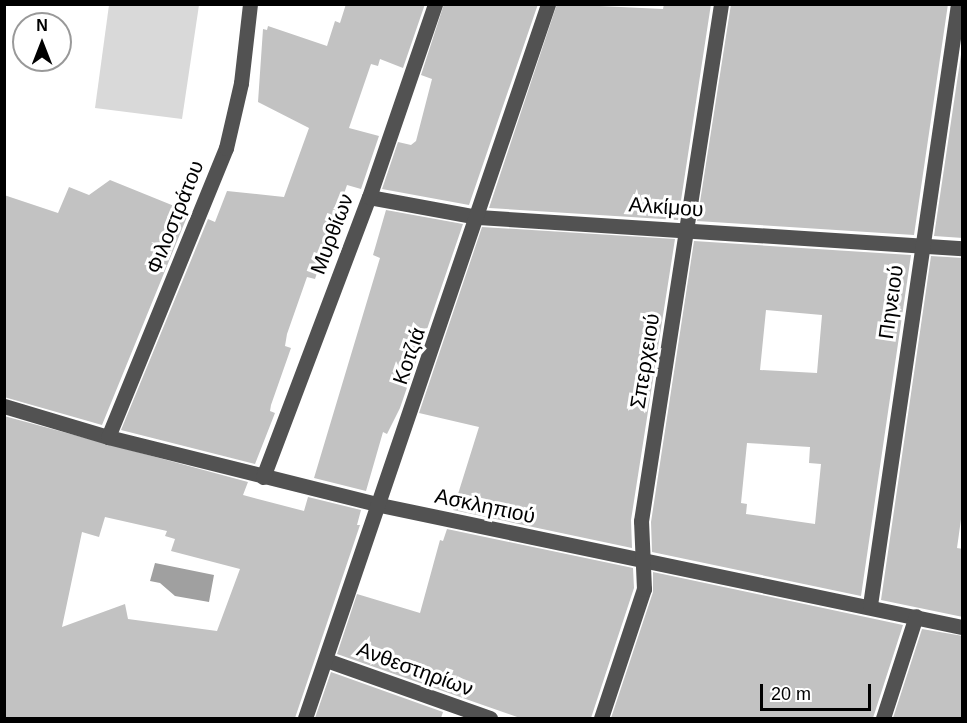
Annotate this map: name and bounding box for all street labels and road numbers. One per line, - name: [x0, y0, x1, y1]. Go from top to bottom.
- street label: Φιλοστράτου: [141, 157, 209, 277]
- street label: Μυρθίων: [305, 190, 359, 278]
- street label: Αλκίμου: [628, 192, 704, 222]
- street label: Πηνειού: [873, 263, 909, 341]
- street label: Σπερχειού: [625, 312, 665, 410]
- street label: Κοτζιά: [388, 324, 430, 388]
- street label: Ασκληπιού: [433, 483, 537, 529]
- street label: Ανθεστηρίων: [354, 636, 476, 702]

